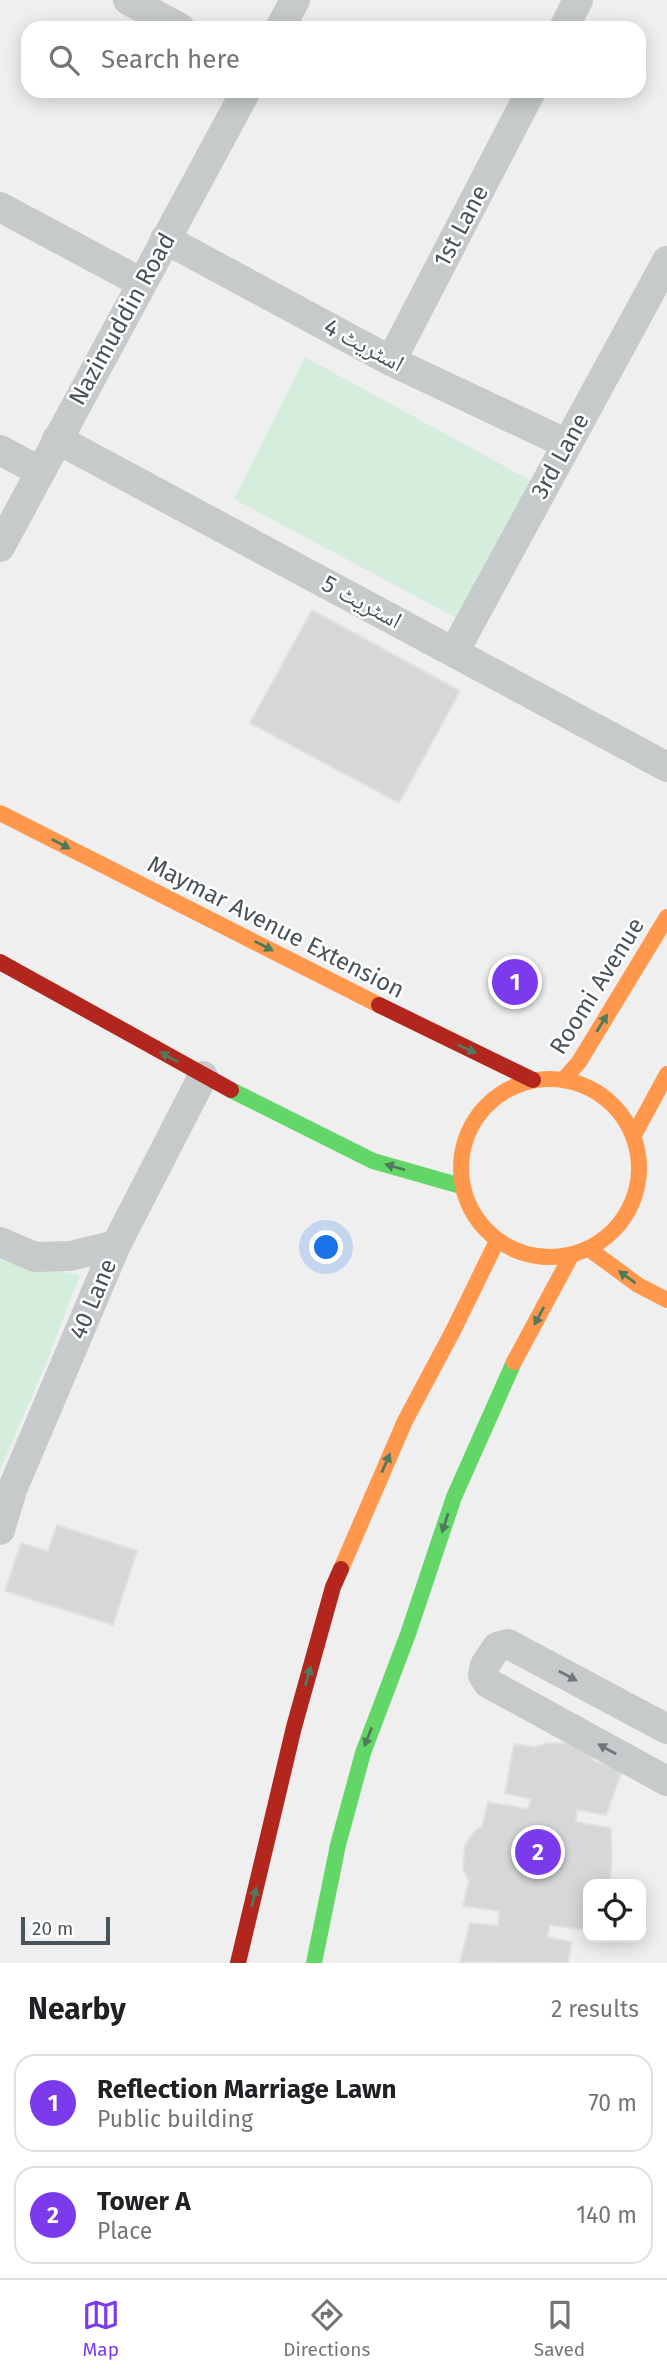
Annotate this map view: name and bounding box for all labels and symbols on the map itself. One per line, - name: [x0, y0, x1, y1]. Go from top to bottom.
- street label: 1st Lane: [428, 180, 494, 272]
- street label: Nazimuddin Road: [63, 228, 181, 410]
- street label: اسٹریٹ 4: [319, 312, 409, 378]
- street label: 3rd Lane: [525, 408, 595, 504]
- street label: اسٹریٹ 5: [317, 569, 407, 635]
- one-way arrow: [51, 838, 71, 849]
- street label: Maymar Avenue Extension: [143, 850, 409, 1004]
- street label: Roomi Avenue: [544, 913, 650, 1059]
- one-way arrow: [254, 941, 274, 952]
- pin: 1: [492, 956, 538, 1008]
- one-way arrow: [596, 1014, 609, 1033]
- one-way arrow: [457, 1043, 477, 1055]
- one-way arrow: [159, 1051, 178, 1063]
- one-way arrow: [384, 1162, 405, 1172]
- your location: [309, 1230, 343, 1264]
- street label: 40 Lane: [64, 1255, 122, 1343]
- one-way arrow: [618, 1270, 636, 1284]
- one-way arrow: [533, 1306, 544, 1326]
- one-way arrow: [381, 1452, 392, 1473]
- one-way arrow: [439, 1513, 450, 1534]
- one-way arrow: [303, 1665, 314, 1687]
- one-way arrow: [558, 1670, 578, 1681]
- one-way arrow: [363, 1727, 374, 1748]
- one-way arrow: [597, 1743, 617, 1754]
- pin: 2: [515, 1826, 561, 1878]
- one-way arrow: [249, 1886, 260, 1908]
- scale bar: [21, 1914, 110, 1946]

